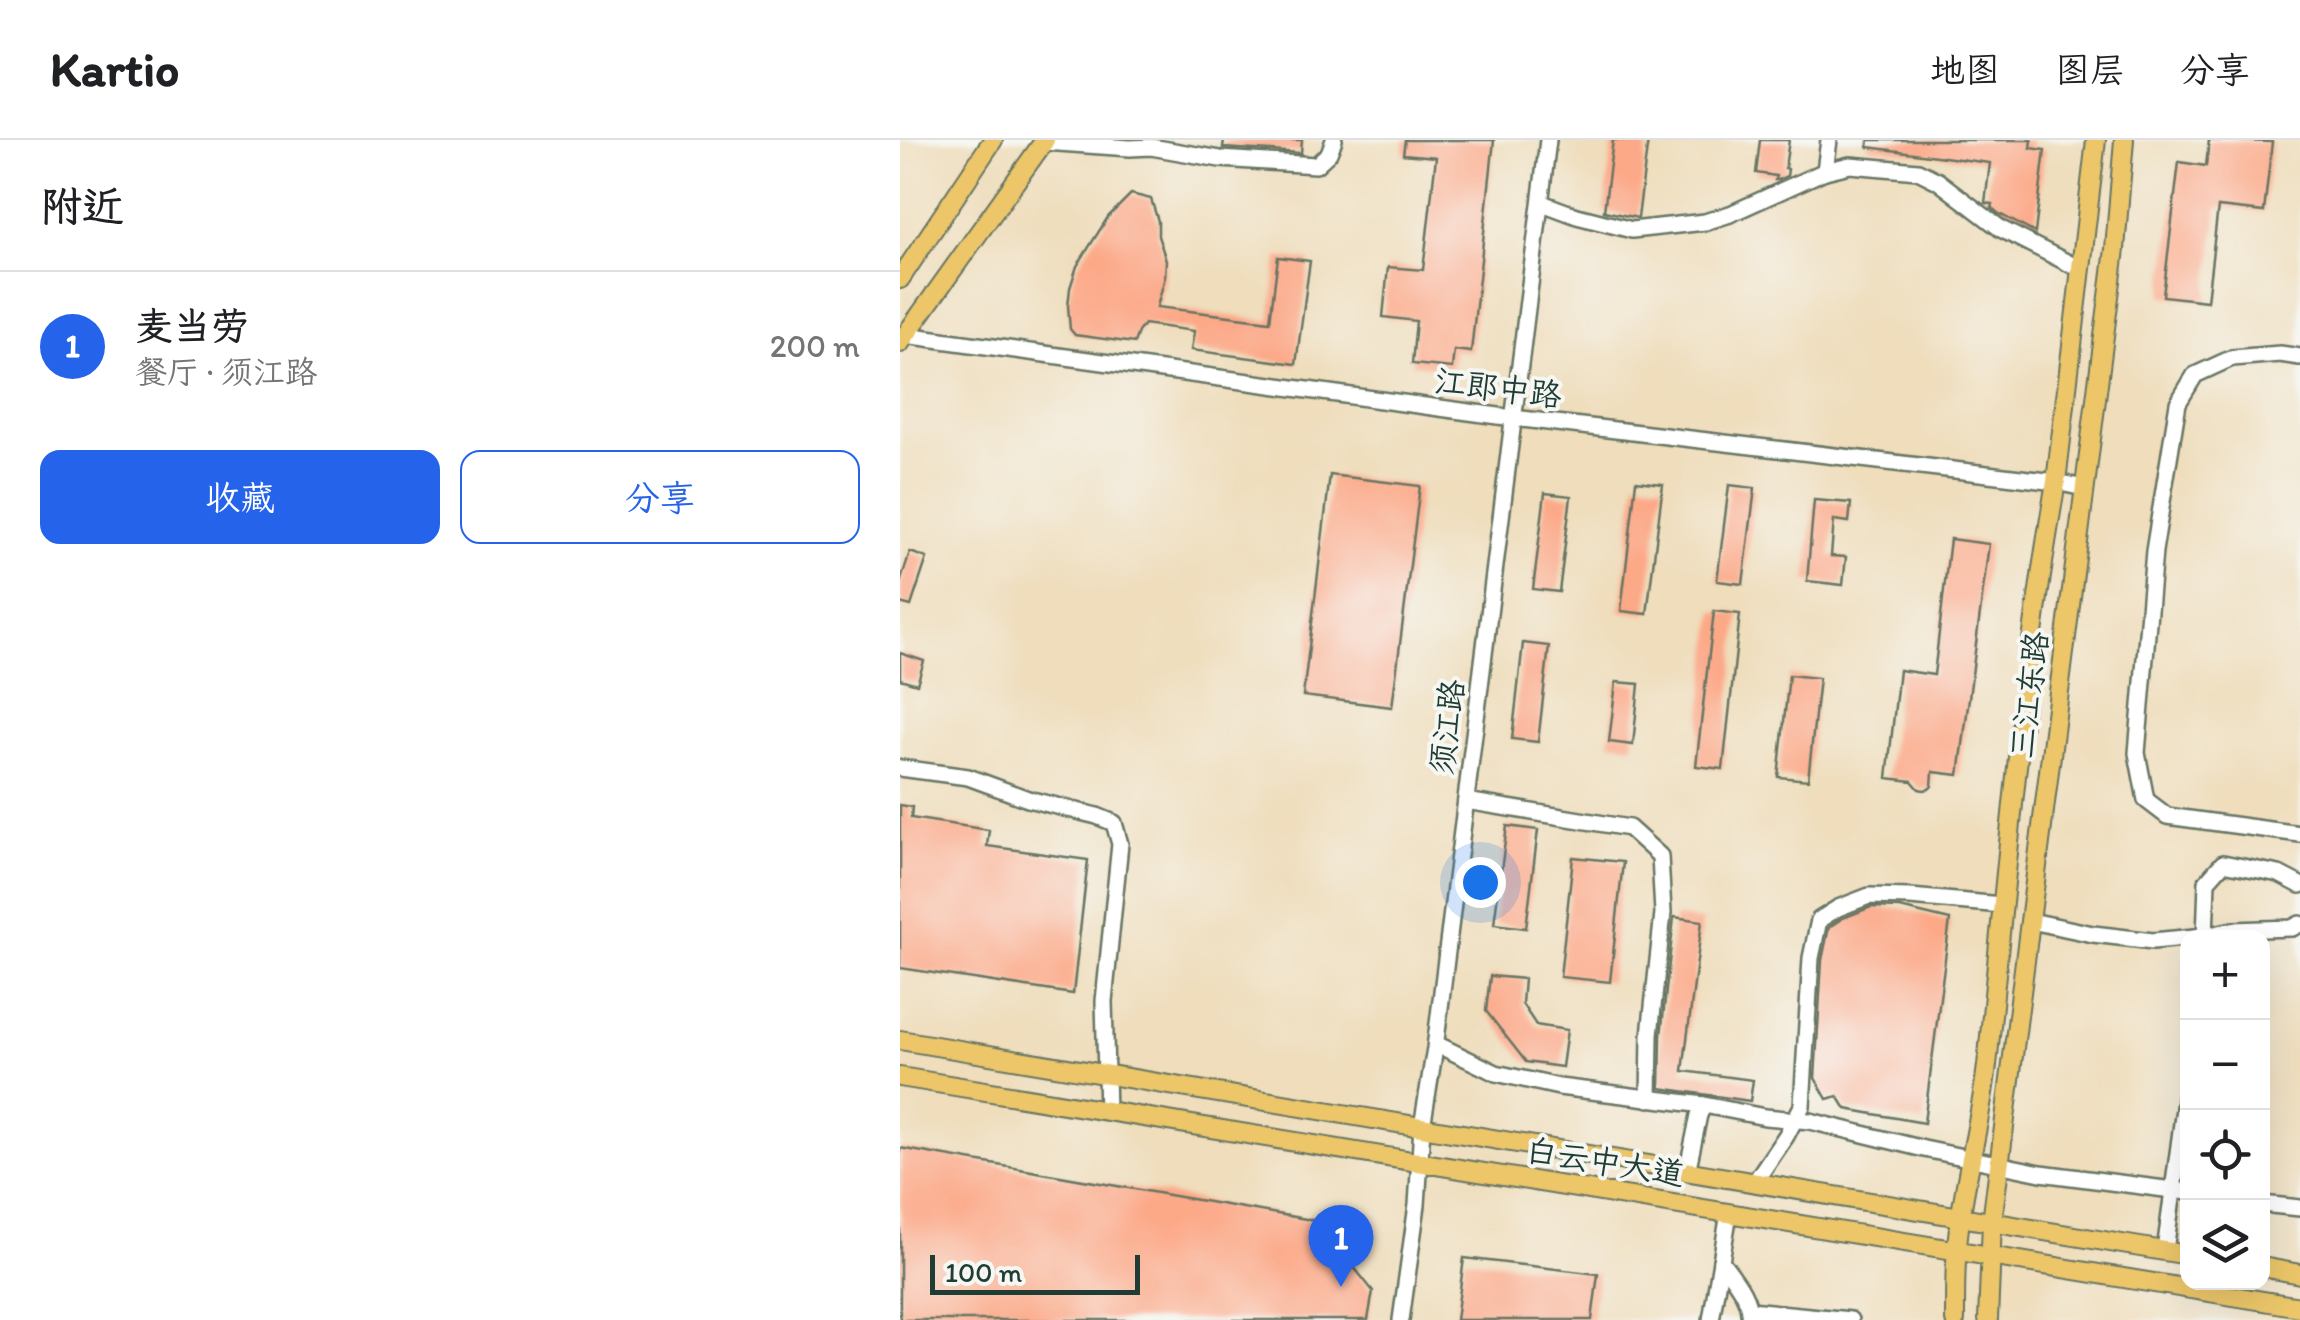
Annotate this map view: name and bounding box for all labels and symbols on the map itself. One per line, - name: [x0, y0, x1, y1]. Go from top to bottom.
- street label: 江郎中路: [1432, 361, 1564, 415]
- street label: 三江东路: [2002, 629, 2056, 761]
- street label: 须江路: [1422, 677, 1472, 777]
- your location: [1455, 857, 1506, 908]
- street label: 白云中大道: [1523, 1131, 1687, 1193]
- pin: 1: [1308, 1204, 1374, 1287]
- scale bar: [930, 1250, 1140, 1294]

